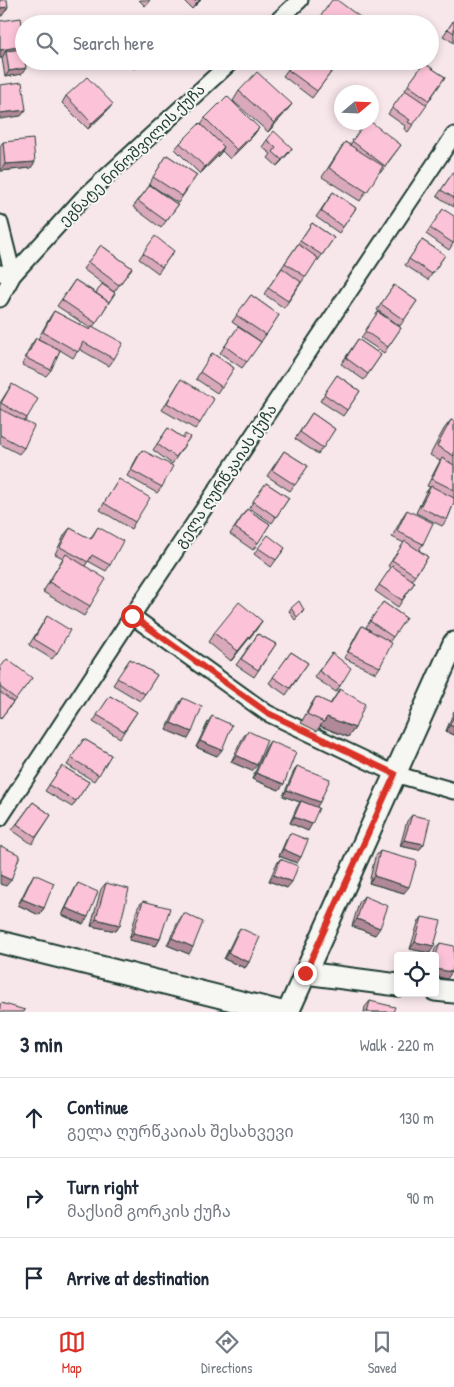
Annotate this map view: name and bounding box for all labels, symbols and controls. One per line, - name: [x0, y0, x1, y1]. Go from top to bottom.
- search box: [15, 15, 439, 70]
- icon: search: [33, 29, 61, 57]
- text: Search here: [73, 30, 154, 56]
- street label: ეგნატე ნინოშვილის ქუჩა: [54, 79, 209, 230]
- north arrow: [334, 85, 379, 130]
- street label: გელა ღურწკაიას ქუჩა: [170, 400, 282, 552]
- route start: [121, 605, 144, 628]
- map controls: [394, 952, 439, 997]
- button: locate: [394, 952, 439, 997]
- route end: [294, 962, 317, 985]
- text: 3 min: [20, 1030, 63, 1059]
- text: Walk · 220 m: [360, 1034, 434, 1056]
- text: Continue: [67, 1094, 128, 1120]
- icon: ahead: [20, 1104, 48, 1132]
- text: 130 m: [399, 1107, 434, 1129]
- text: გელა ღურწკაიას შესახვევი: [67, 1120, 294, 1142]
- text: Turn right: [67, 1174, 138, 1200]
- icon: right: [20, 1184, 48, 1212]
- text: 90 m: [406, 1187, 434, 1209]
- text: მაქსიმ გორკის ქუჩა: [67, 1200, 231, 1222]
- icon: arrive: [20, 1264, 48, 1292]
- text: Arrive at destination: [67, 1265, 209, 1291]
- tab: Map: [58, 1328, 86, 1377]
- tab: Directions: [201, 1328, 252, 1377]
- tab: Saved: [368, 1328, 396, 1377]

